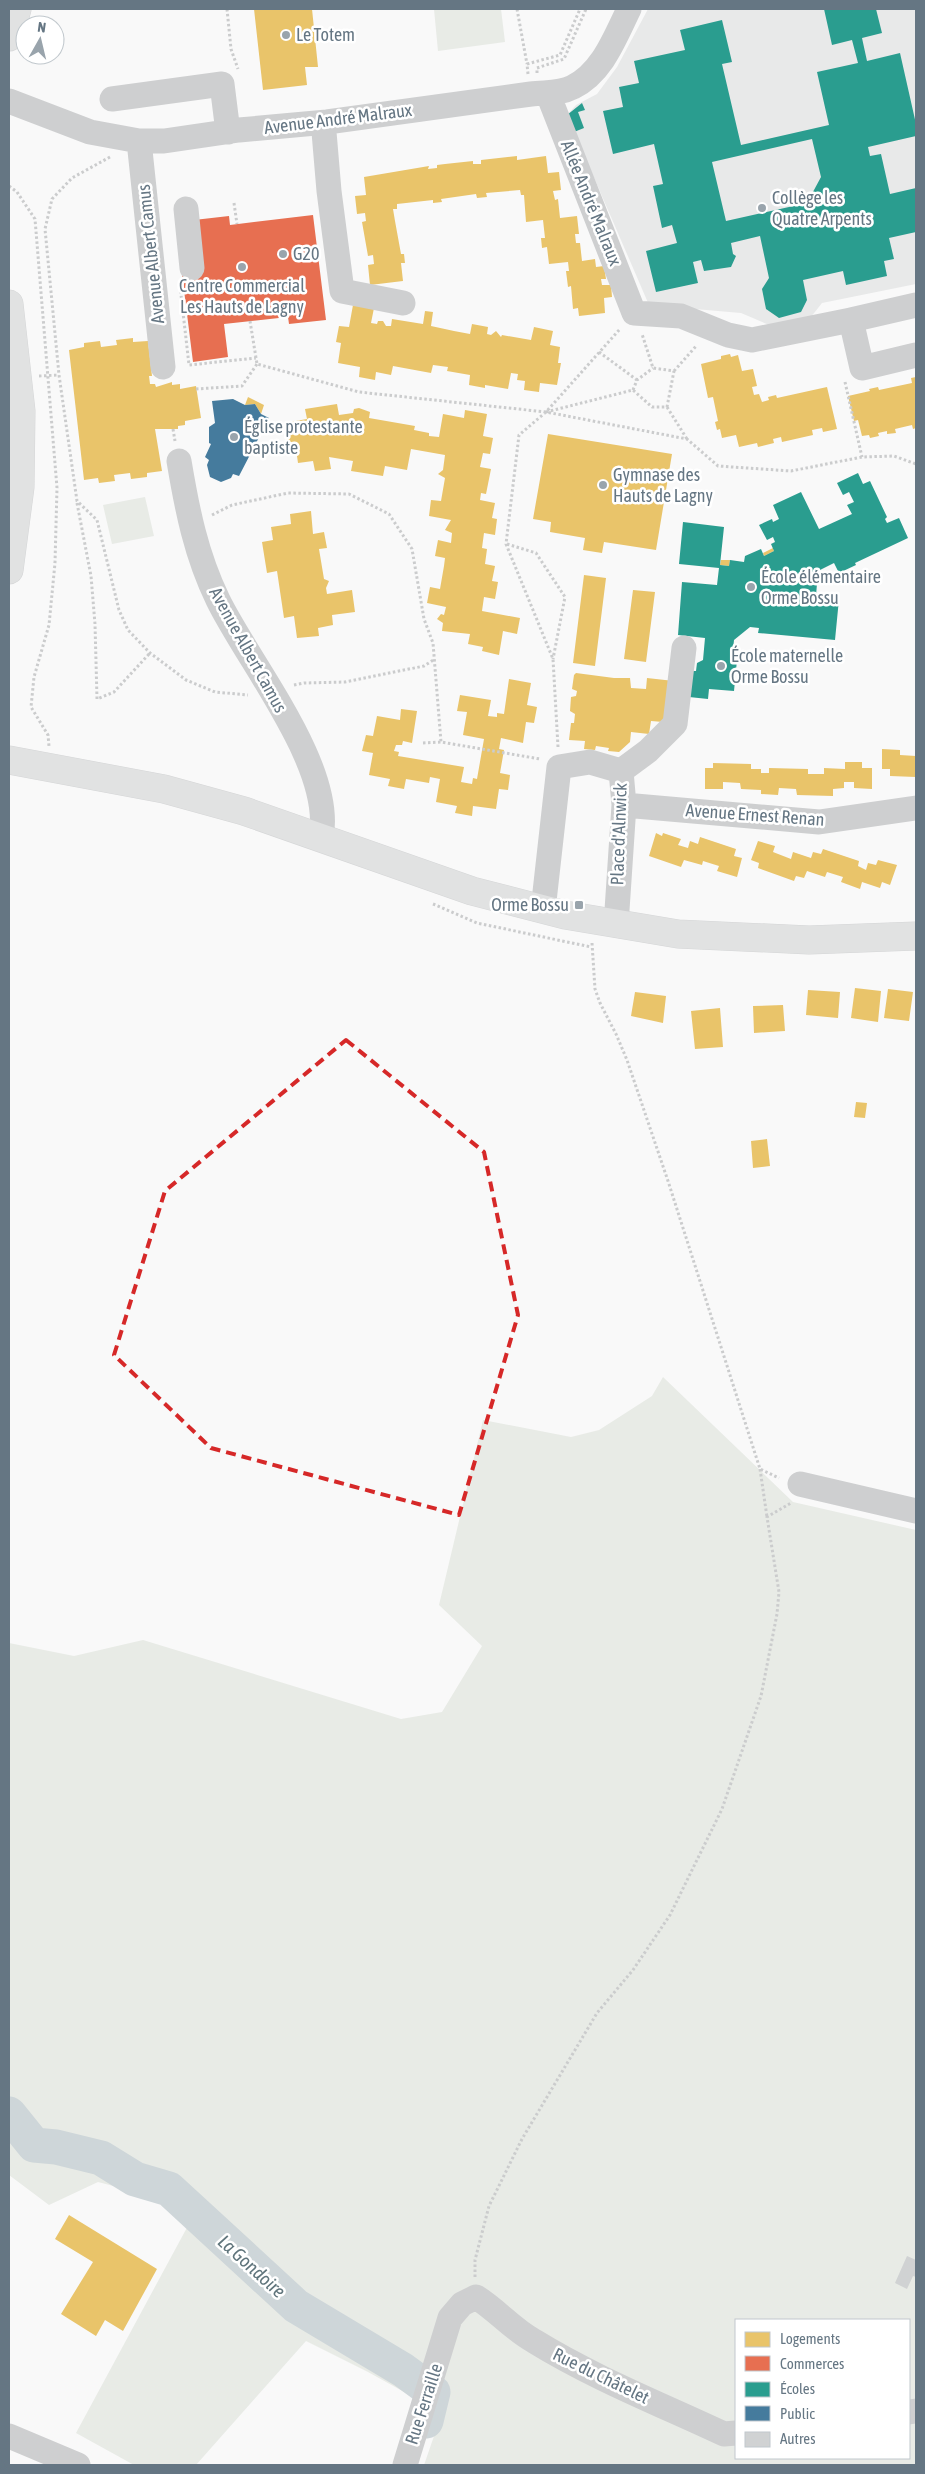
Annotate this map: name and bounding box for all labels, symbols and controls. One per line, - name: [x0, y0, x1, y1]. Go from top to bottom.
- north arrow: [15, 15, 65, 65]
- text: N: [37, 19, 47, 36]
- place label: Le Totem: [296, 24, 355, 45]
- marker: Le Totem: [280, 29, 292, 41]
- street label: Avenue André Malraux: [263, 99, 413, 138]
- street label: Allée André Malraux: [557, 137, 626, 269]
- street label: Avenue Albert Camus: [133, 183, 168, 325]
- place label: Collège les Quatre Arpents: [772, 187, 872, 229]
- marker: Collège les Quatre Arpents: [756, 202, 768, 214]
- place label: G20: [293, 243, 319, 264]
- marker: G20: [277, 248, 289, 260]
- marker: Centre Commercial Les Hauts de Lagny: [236, 261, 248, 273]
- place label: Centre Commercial Les Hauts de Lagny: [179, 275, 305, 317]
- place label: Église protestante baptiste: [244, 416, 363, 458]
- marker: Église protestante baptiste: [228, 431, 240, 443]
- place label: Gymnase des Hauts de Lagny: [613, 464, 713, 506]
- marker: Gymnase des Hauts de Lagny: [597, 479, 609, 491]
- place label: École élémentaire Orme Bossu: [761, 566, 881, 608]
- marker: École élémentaire Orme Bossu: [745, 581, 757, 593]
- street label: Avenue Albert Camus: [205, 584, 292, 716]
- place label: École maternelle Orme Bossu: [731, 645, 843, 687]
- marker: École maternelle Orme Bossu: [715, 660, 727, 672]
- street label: Place d'Alnwick: [606, 782, 631, 886]
- street label: Avenue Ernest Renan: [685, 799, 825, 830]
- place label: Orme Bossu: [491, 894, 569, 915]
- marker: Orme Bossu: [573, 899, 585, 911]
- water label: La Gondoire: [214, 2230, 290, 2302]
- legend: [735, 2319, 910, 2459]
- text: Logements: [780, 2330, 840, 2347]
- street label: Rue du Châtelet: [550, 2343, 653, 2408]
- text: Commerces: [780, 2355, 844, 2372]
- street label: Rue Ferraille: [401, 2361, 446, 2447]
- text: Écoles: [780, 2380, 815, 2397]
- text: Public: [780, 2405, 815, 2422]
- text: Autres: [780, 2430, 815, 2447]

